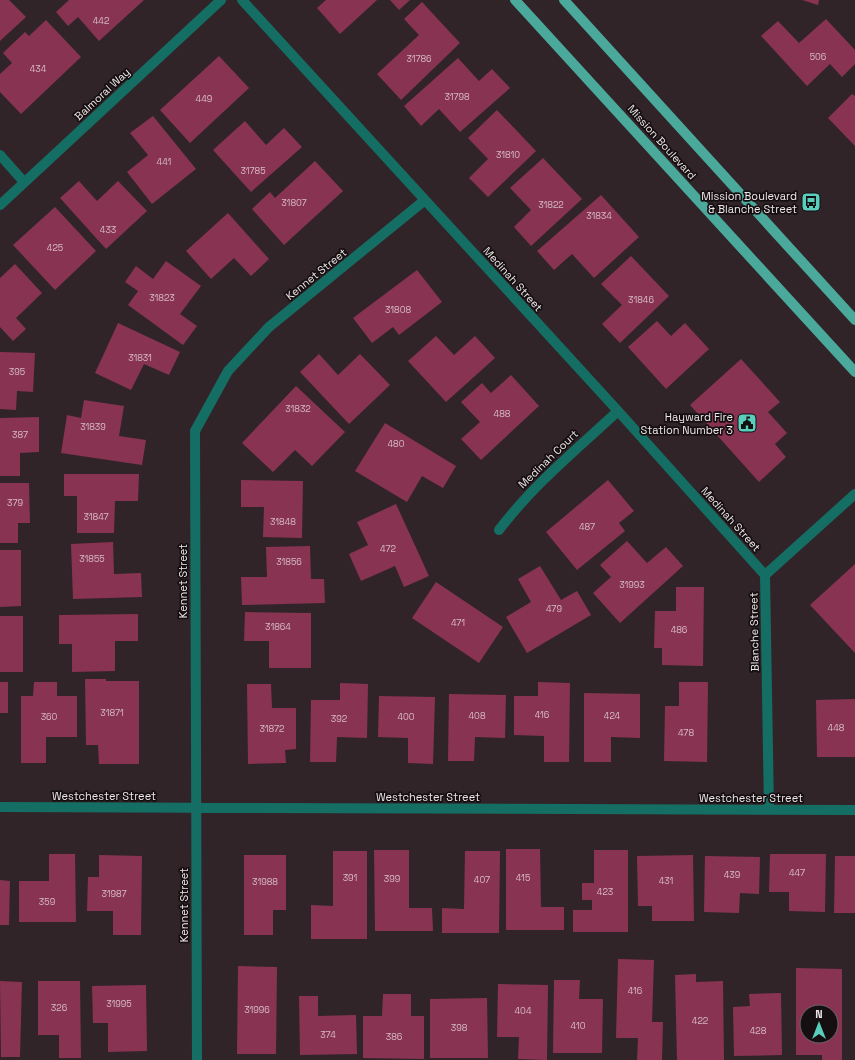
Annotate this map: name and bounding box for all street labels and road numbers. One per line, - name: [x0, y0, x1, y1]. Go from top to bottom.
- street label: Balmoral Way: [71, 65, 133, 123]
- street label: Mission Boulevard: [625, 102, 699, 182]
- street label: Medinah Street: [480, 244, 546, 314]
- street label: Kennet Street: [283, 245, 349, 303]
- street label: Medinah Court: [515, 427, 581, 491]
- street label: Medinah Street: [698, 484, 764, 554]
- street label: Kennet Street: [176, 544, 190, 618]
- street label: Blanche Street: [746, 592, 762, 672]
- street label: Westchester Street: [52, 789, 156, 803]
- street label: Westchester Street: [376, 790, 480, 804]
- street label: Westchester Street: [699, 791, 803, 805]
- street label: Kennet Street: [177, 868, 191, 942]

